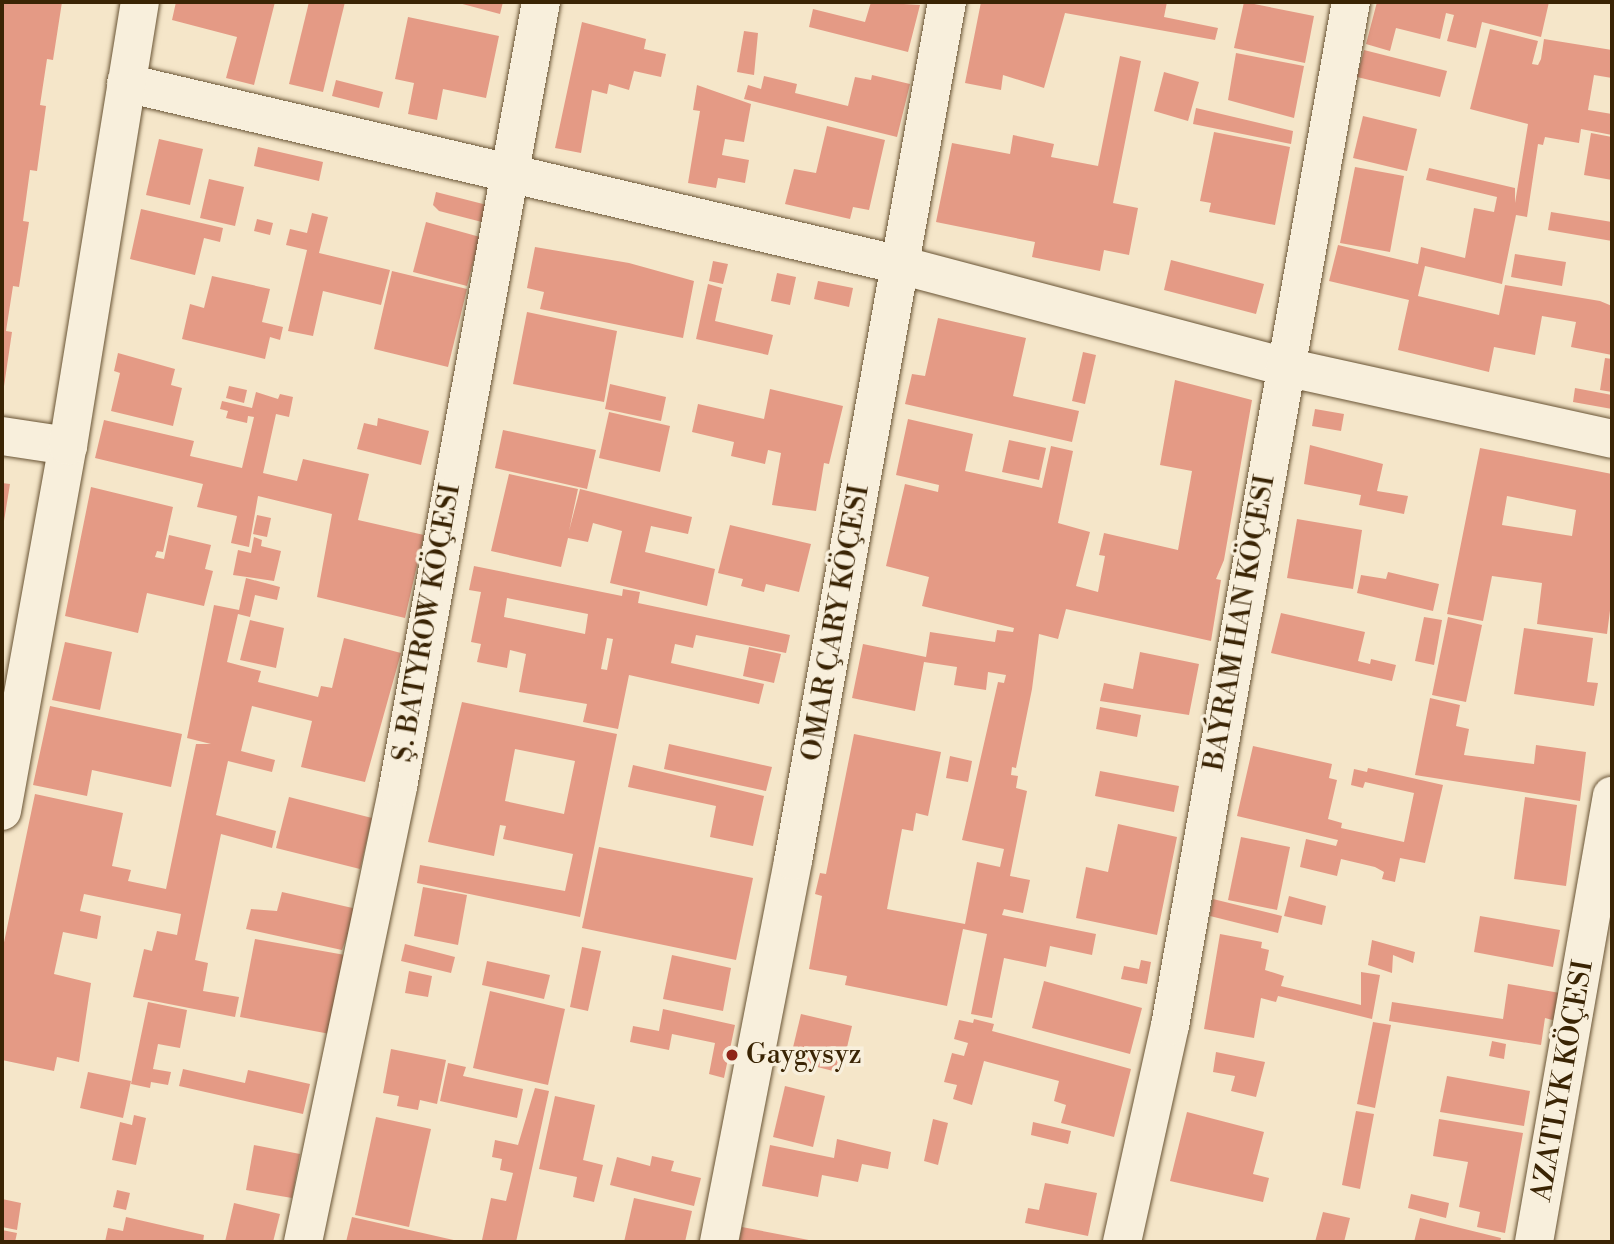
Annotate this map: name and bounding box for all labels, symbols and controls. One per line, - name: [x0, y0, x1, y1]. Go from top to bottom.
- street label: BAÝRAM HAN KÖÇESI: [1197, 473, 1283, 773]
- street label: Ş. BATYROW KÖÇESI: [386, 481, 468, 765]
- street label: OMAR ÇARY KÖÇESI: [795, 482, 877, 764]
- street label: AZATLYK KÖÇESI: [1525, 958, 1601, 1204]
- place label: Gaygysyz: [746, 1038, 862, 1072]
- marker: Gaygysyz: [724, 1047, 740, 1063]

